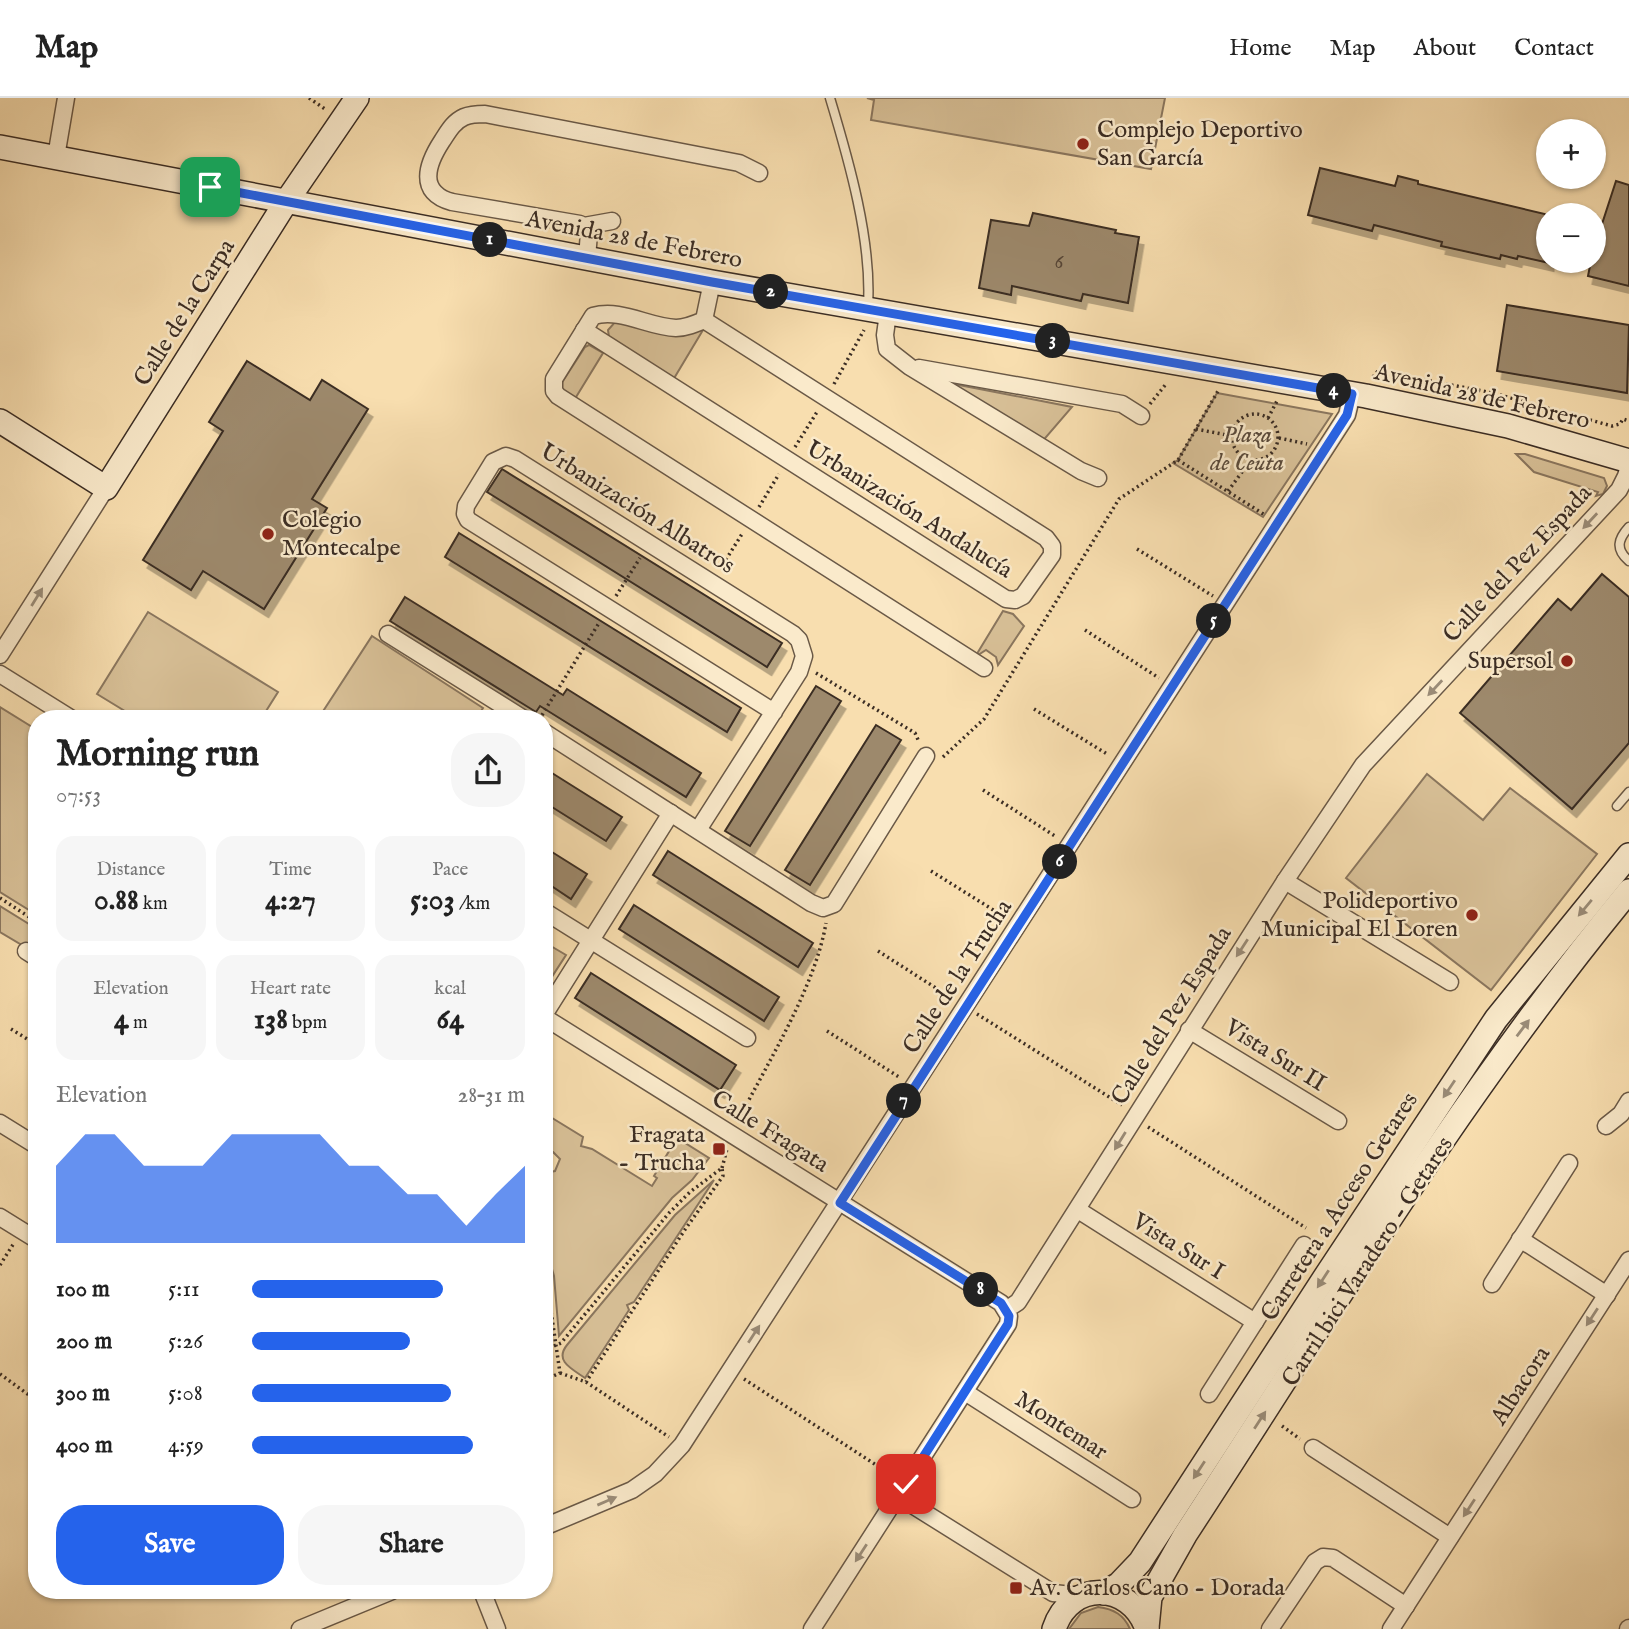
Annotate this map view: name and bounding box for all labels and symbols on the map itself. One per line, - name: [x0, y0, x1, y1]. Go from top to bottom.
- place label: Complejo Deportivo San García: [1097, 115, 1303, 174]
- marker: Complejo Deportivo San García: [1075, 136, 1091, 152]
- pin: [180, 157, 240, 217]
- street label: Avenida 28 de Febrero: [522, 204, 745, 276]
- pin: 1: [472, 222, 508, 258]
- street label: Calle de la Carpa: [127, 233, 243, 392]
- house number: 6: [1055, 249, 1065, 276]
- pin: 2: [754, 274, 788, 310]
- pin: 3: [1036, 324, 1070, 358]
- street label: Avenida 28 de Febrero: [1370, 357, 1593, 437]
- pin: 4: [1316, 374, 1352, 408]
- park label: Plaza de Ceuta: [1209, 420, 1284, 479]
- street label: Urbanización Andalucía: [800, 434, 1019, 587]
- street label: Urbanización Albatros: [534, 436, 740, 582]
- street label: Calle del Pez Espada: [1437, 478, 1600, 650]
- place label: Colegio Montecalpe: [282, 505, 400, 564]
- one-way arrow: [1582, 512, 1598, 530]
- marker: Colegio Montecalpe: [260, 526, 276, 542]
- one-way arrow: [30, 587, 43, 607]
- pin: 5: [1196, 603, 1232, 638]
- place label: Supersol: [1468, 646, 1553, 677]
- marker: Supersol: [1559, 653, 1575, 669]
- one-way arrow: [1428, 679, 1444, 696]
- pin: 6: [1042, 844, 1078, 880]
- place label: Polideportivo Municipal El Loren: [1261, 886, 1458, 945]
- street label: Calle de la Trucha: [896, 893, 1020, 1060]
- one-way arrow: [1578, 899, 1593, 916]
- marker: Polideportivo Municipal El Loren: [1464, 907, 1480, 923]
- street label: Calle del Pez Espada: [1105, 920, 1240, 1111]
- one-way arrow: [1235, 938, 1248, 958]
- street label: Vista Sur II: [1218, 1012, 1331, 1099]
- one-way arrow: [1516, 1018, 1530, 1037]
- one-way arrow: [1442, 1080, 1455, 1099]
- street label: Calle Fragata: [705, 1084, 835, 1181]
- pin: 7: [886, 1084, 922, 1118]
- street label: Carretera a Acceso Getares: [1254, 1087, 1426, 1327]
- place label: Fragata - Trucha: [618, 1120, 706, 1179]
- one-way arrow: [1114, 1131, 1127, 1150]
- street label: Carril bici Varadero - Getares: [1275, 1131, 1461, 1393]
- marker: Fragata - Trucha: [711, 1141, 727, 1157]
- street label: Vista Sur I: [1125, 1206, 1230, 1288]
- one-way arrow: [1316, 1270, 1330, 1288]
- pin: 8: [964, 1272, 998, 1308]
- one-way arrow: [1586, 1307, 1599, 1327]
- one-way arrow: [748, 1324, 761, 1344]
- street label: Albacora: [1483, 1340, 1558, 1432]
- street label: Montemar: [1009, 1384, 1114, 1468]
- one-way arrow: [1253, 1411, 1267, 1429]
- pin: [876, 1454, 936, 1514]
- one-way arrow: [1192, 1460, 1205, 1480]
- one-way arrow: [597, 1495, 618, 1506]
- one-way arrow: [1462, 1499, 1476, 1517]
- one-way arrow: [854, 1544, 867, 1563]
- place label: Av. Carlos Cano - Dorada: [1029, 1573, 1285, 1604]
- marker: Av. Carlos Cano - Dorada: [1008, 1580, 1024, 1596]

